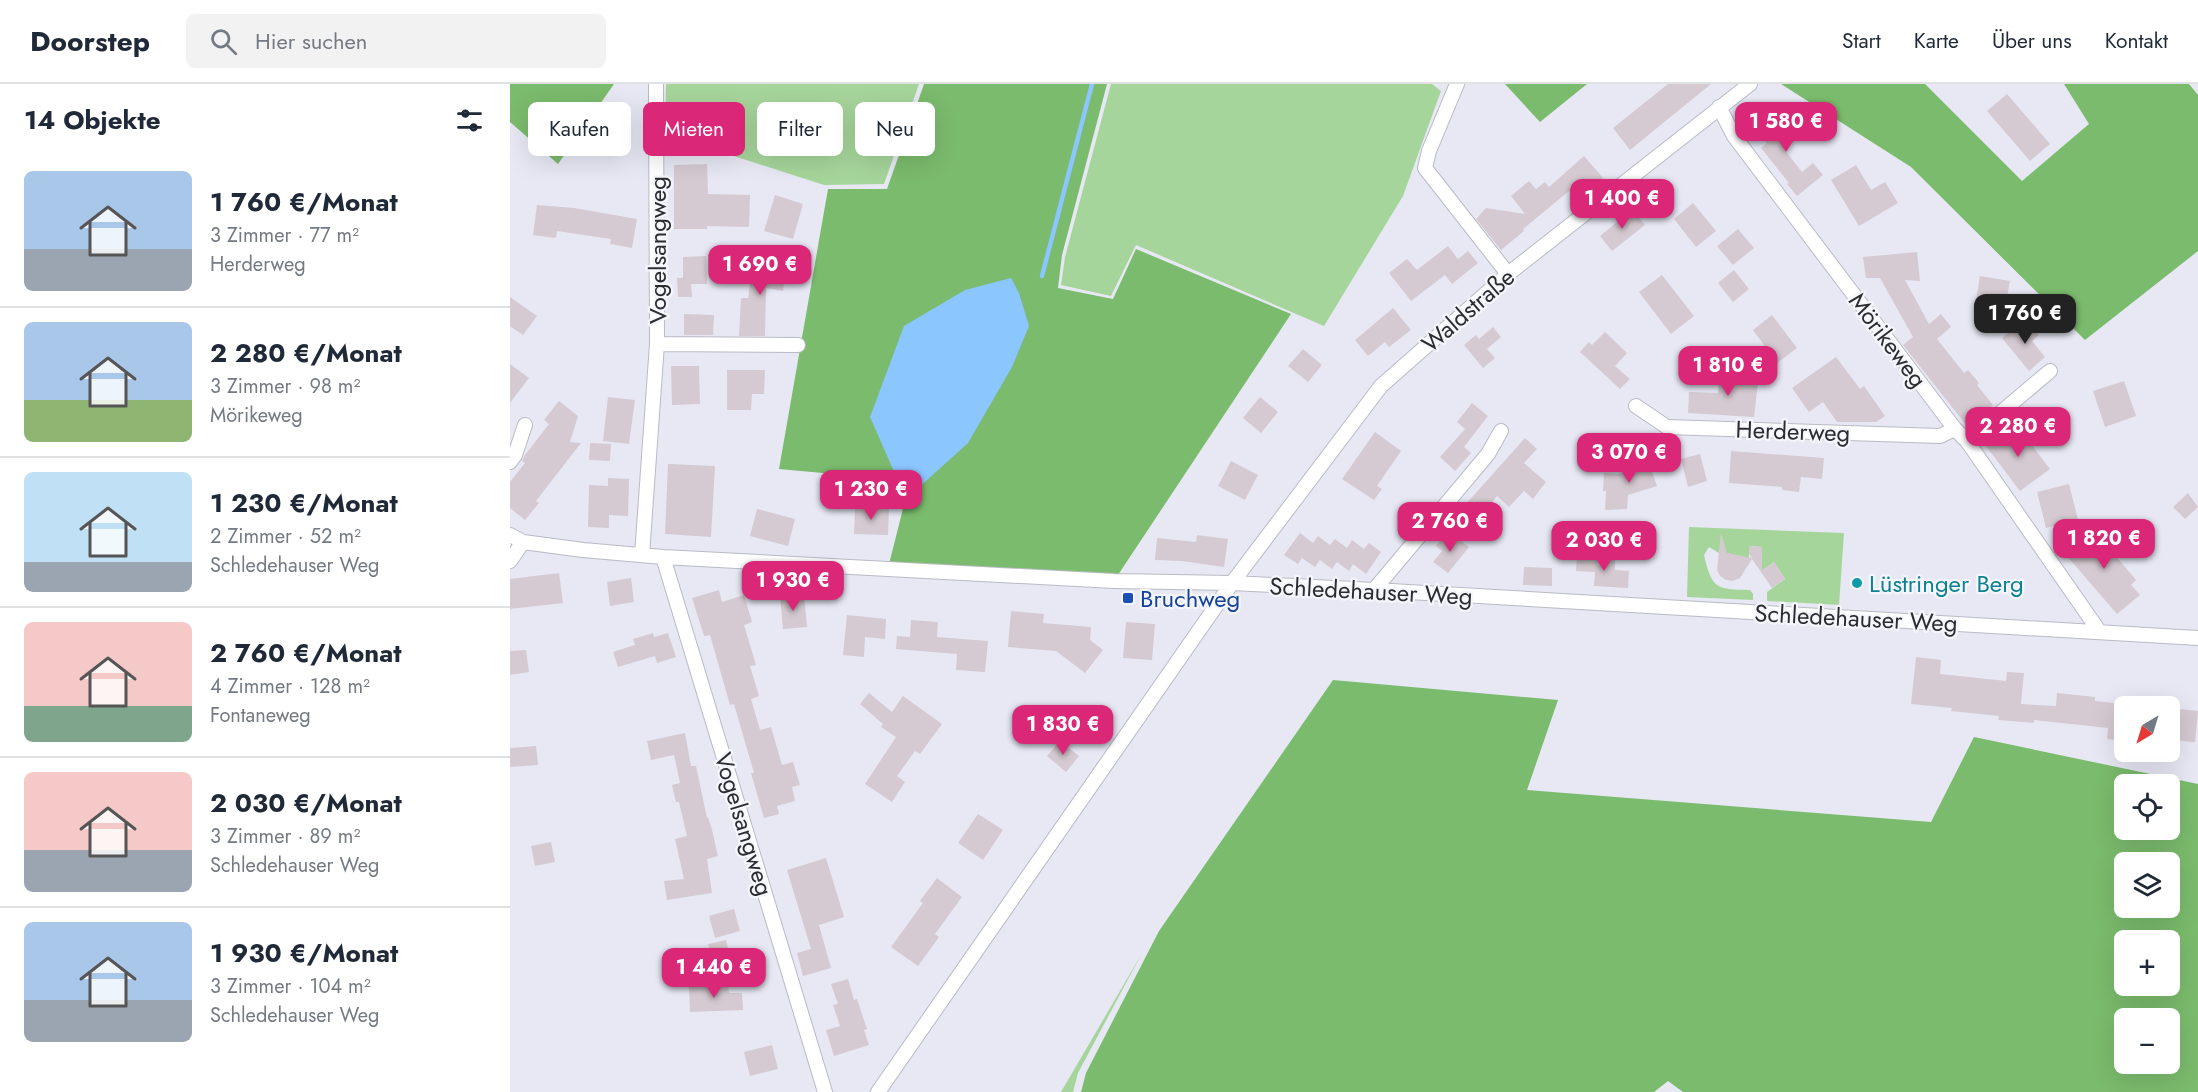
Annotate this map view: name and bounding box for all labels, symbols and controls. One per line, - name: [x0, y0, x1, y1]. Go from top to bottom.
- search box: [186, 14, 606, 68]
- text: Doorstep: [30, 21, 150, 62]
- icon: search: [207, 25, 240, 58]
- text: Hier suchen: [255, 25, 367, 57]
- text: Start: [1842, 26, 1881, 56]
- text: Karte: [1914, 26, 1959, 56]
- text: Über uns: [1992, 26, 2072, 56]
- text: Kontakt: [2105, 26, 2168, 56]
- text: 14 Objekte: [24, 101, 161, 139]
- chip: Kaufen: [528, 102, 631, 156]
- chip: Mieten: [643, 102, 745, 156]
- chip: Filter: [757, 102, 843, 156]
- chip: Neu: [855, 102, 935, 156]
- pin: 1 580 €: [1731, 102, 1841, 153]
- icon: filters: [453, 104, 486, 137]
- text: 1 580 €: [1749, 107, 1823, 136]
- street label: Vogelsangweg: [640, 176, 675, 324]
- pin: 1 400 €: [1567, 179, 1677, 230]
- text: 1 760 €/Monat: [210, 183, 398, 221]
- text: 1 400 €: [1584, 184, 1660, 213]
- icon: home: [72, 195, 144, 267]
- text: 3 Zimmer · 77 m²: [210, 221, 359, 250]
- pin: 1 690 €: [705, 245, 815, 296]
- text: Herderweg: [210, 250, 306, 279]
- text: 1 690 €: [722, 250, 798, 279]
- street label: Waldstraße: [1414, 260, 1522, 360]
- street label: Mörikeweg: [1841, 285, 1935, 395]
- pin: 1 760 €: [1970, 294, 2080, 345]
- text: 1 760 €: [1988, 299, 2062, 328]
- text: 2 280 €/Monat: [210, 334, 402, 372]
- icon: home: [72, 346, 144, 418]
- pin: 1 810 €: [1673, 346, 1783, 397]
- text: 1 810 €: [1692, 351, 1764, 380]
- text: 3 Zimmer · 98 m²: [210, 372, 360, 401]
- text: Mörikeweg: [210, 401, 303, 430]
- pin: 2 280 €: [1963, 407, 2073, 458]
- street label: Herderweg: [1735, 412, 1851, 450]
- text: 2 280 €: [1979, 412, 2057, 441]
- pin: 3 070 €: [1574, 433, 1684, 484]
- text: 3 070 €: [1591, 438, 1667, 467]
- pin: 1 230 €: [816, 470, 926, 521]
- text: 1 230 €: [834, 475, 908, 504]
- text: 1 230 €/Monat: [210, 484, 398, 522]
- icon: home: [72, 496, 144, 568]
- pin: 2 760 €: [1395, 502, 1505, 553]
- text: 2 760 €: [1412, 507, 1488, 536]
- pin: 1 820 €: [2049, 519, 2159, 570]
- pin: 2 030 €: [1549, 521, 1659, 572]
- text: 2 Zimmer · 52 m²: [210, 522, 361, 551]
- text: 1 820 €: [2067, 524, 2141, 553]
- text: 2 030 €: [1565, 526, 1643, 555]
- text: Schledehauser Weg: [210, 551, 379, 580]
- pin: 1 930 €: [738, 561, 848, 612]
- text: 1 930 €: [756, 566, 830, 595]
- place label: Lüstringer Berg: [1869, 566, 2024, 601]
- street label: Schledehauser Weg: [1269, 568, 1473, 614]
- marker: Lüstringer Berg: [1850, 576, 1864, 590]
- place label: Bruchweg: [1140, 581, 1240, 616]
- marker: Bruchweg: [1121, 591, 1135, 605]
- street label: Schledehauser Weg: [1754, 595, 1958, 641]
- text: 2 760 €/Monat: [210, 634, 402, 672]
- icon: home: [72, 646, 144, 718]
- text: 4 Zimmer · 128 m²: [210, 672, 370, 701]
- north arrow: [2114, 696, 2180, 762]
- map controls: [2114, 696, 2180, 1074]
- text: Fontaneweg: [210, 701, 311, 730]
- pin: 1 830 €: [1008, 705, 1118, 756]
- text: 1 830 €: [1026, 710, 1100, 739]
- street label: Vogelsangweg: [706, 748, 782, 900]
- button: locate: [2114, 774, 2180, 840]
- text: 2 030 €/Monat: [210, 784, 402, 822]
- icon: home: [72, 796, 144, 868]
- text: 3 Zimmer · 89 m²: [210, 822, 360, 851]
- text: Schledehauser Weg: [210, 851, 379, 880]
- button: layers: [2114, 852, 2180, 918]
- button: +: [2114, 930, 2180, 996]
- text: 1 930 €/Monat: [210, 934, 398, 972]
- icon: home: [72, 946, 144, 1018]
- pin: 1 440 €: [659, 948, 769, 999]
- text: 1 440 €: [676, 953, 752, 982]
- text: 3 Zimmer · 104 m²: [210, 972, 371, 1001]
- text: Schledehauser Weg: [210, 1001, 379, 1030]
- button: −: [2114, 1008, 2180, 1074]

